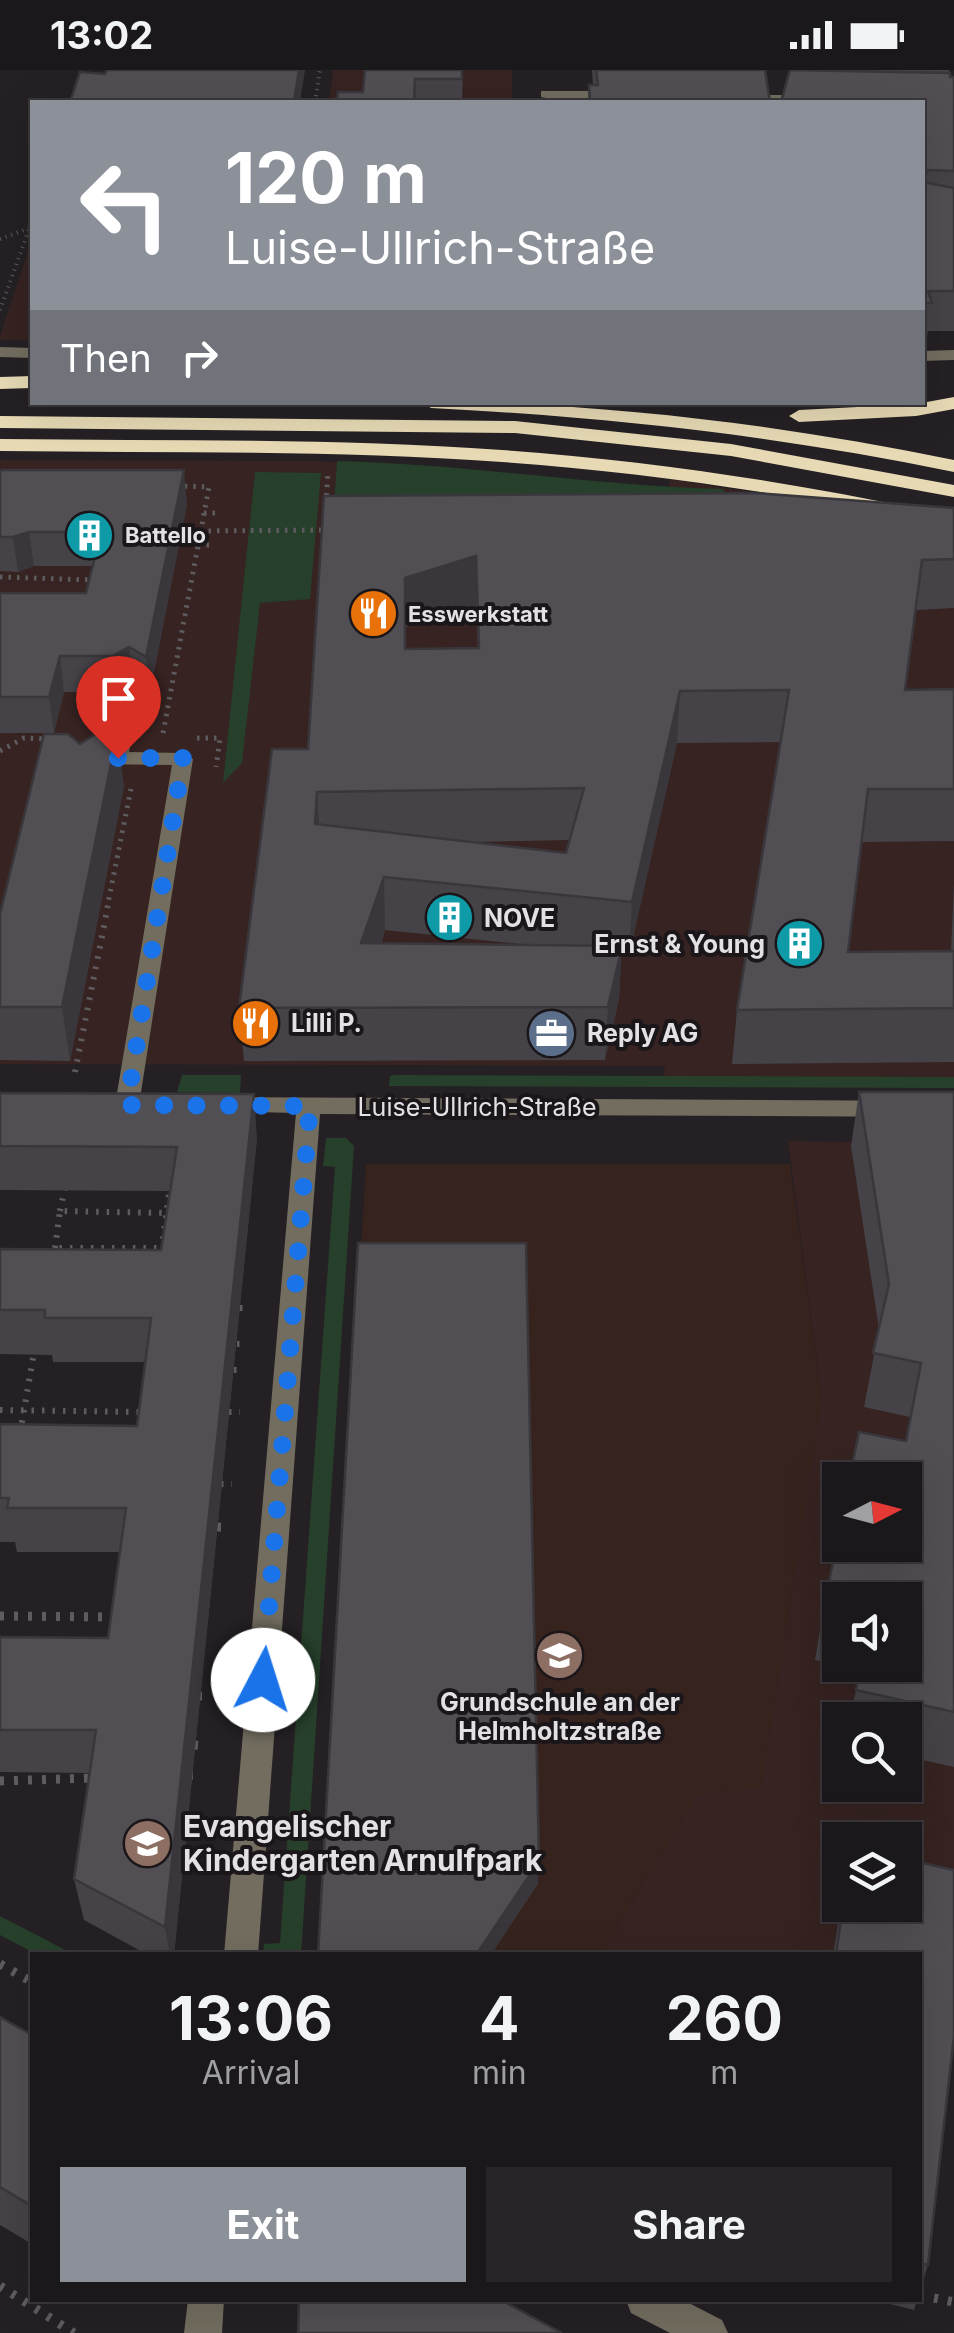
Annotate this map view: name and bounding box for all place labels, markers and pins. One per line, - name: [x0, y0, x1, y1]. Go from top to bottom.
- building icon: Battello: [64, 509, 116, 561]
- place label: Battello: [125, 522, 206, 548]
- restaurant icon: Esswerkstatt: [347, 588, 399, 640]
- place label: Esswerkstatt: [408, 601, 548, 627]
- pin: [76, 656, 161, 759]
- building icon: NOVE: [423, 892, 475, 944]
- place label: NOVE: [484, 903, 555, 933]
- building icon: Ernst & Young: [774, 918, 826, 970]
- place label: Ernst & Young: [594, 929, 765, 959]
- restaurant icon: Lilli P.: [230, 997, 282, 1049]
- office icon: Reply AG: [526, 1007, 578, 1059]
- place label: Lilli P.: [291, 1008, 362, 1038]
- place label: Reply AG: [587, 1018, 698, 1048]
- school or university icon: Grundschule an der Helmholtzstraße: [534, 1630, 586, 1682]
- place label: Grundschule an der Helmholtzstraße: [440, 1687, 680, 1746]
- place label: Evangelischer Kindergarten Arnulfpark: [183, 1808, 543, 1878]
- school or university icon: Evangelischer Kindergarten Arnulfpark: [122, 1818, 174, 1870]

